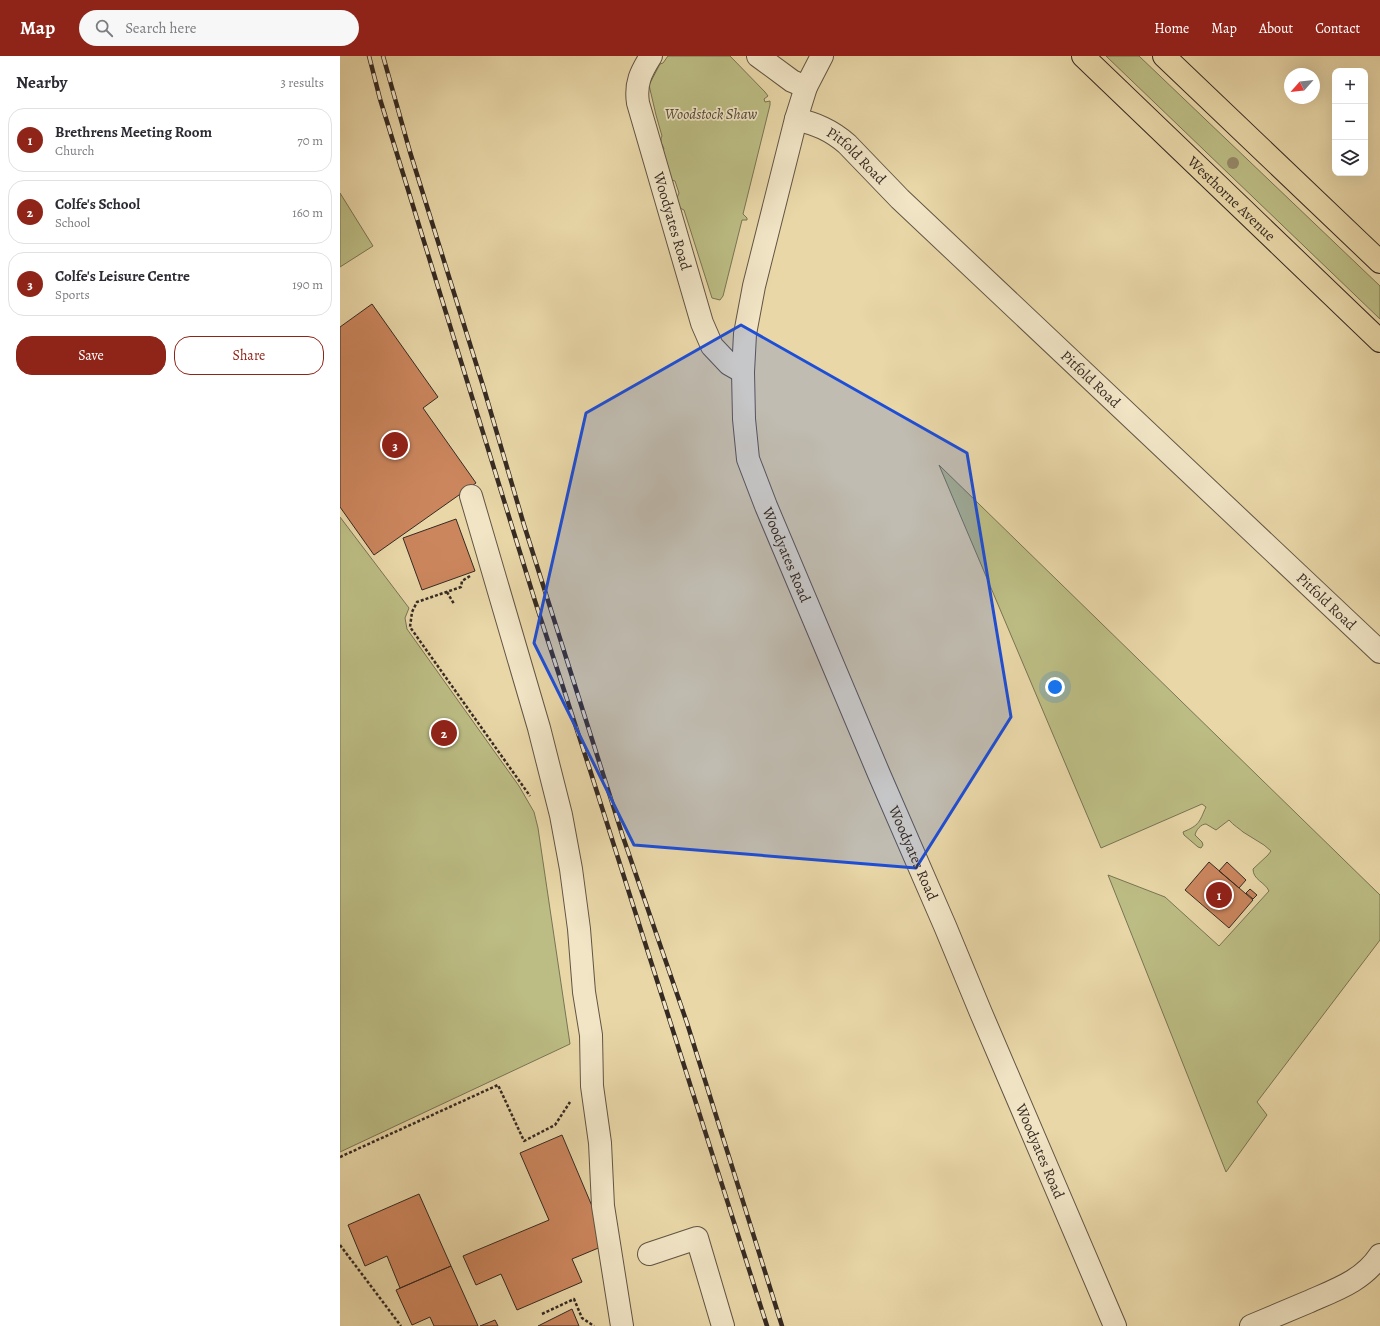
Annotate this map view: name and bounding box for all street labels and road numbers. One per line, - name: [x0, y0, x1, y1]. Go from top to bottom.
- street label: Pitfold Road: [823, 122, 891, 189]
- street label: Westhorne Avenue: [1183, 151, 1280, 246]
- street label: Woodyates Road: [648, 169, 696, 273]
- street label: Pitfold Road: [1056, 346, 1126, 413]
- street label: Woodyates Road: [757, 503, 816, 606]
- street label: Pitfold Road: [1292, 568, 1361, 635]
- street label: Woodyates Road: [884, 802, 943, 904]
- street label: Woodyates Road: [1011, 1100, 1070, 1202]

